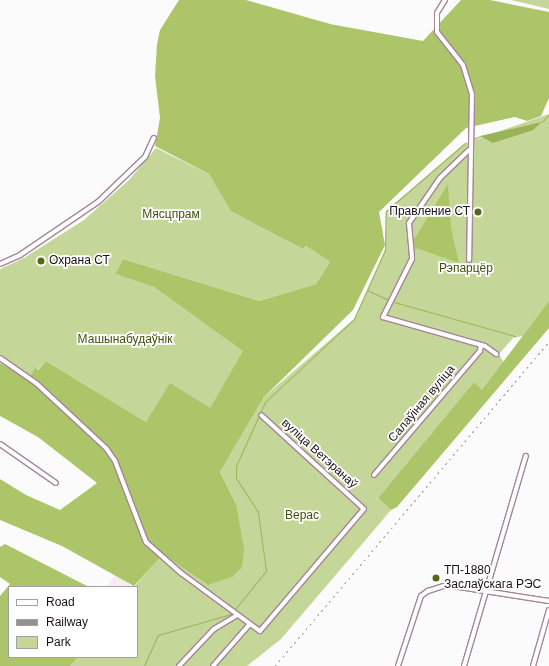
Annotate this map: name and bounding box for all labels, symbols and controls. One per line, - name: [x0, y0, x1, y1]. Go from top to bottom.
- place label: Правление СТ: [389, 205, 470, 219]
- marker: Правление СТ: [473, 207, 483, 217]
- park label: Мясцпрам: [142, 208, 200, 222]
- place label: Охрана СТ: [49, 254, 110, 268]
- marker: Охрана СТ: [36, 256, 46, 266]
- park label: Рэпарцёр: [439, 262, 493, 276]
- park label: Машынабудаўнік: [78, 333, 172, 347]
- street label: Салаўіная вуліца: [386, 363, 458, 445]
- street label: вуліца Ветэранаў: [278, 416, 360, 492]
- park label: Верас: [285, 509, 319, 523]
- place label: ТП-1880 Заслаўскага РЭС: [444, 564, 541, 592]
- marker: ТП-1880 Заслаўскага РЭС: [431, 573, 441, 583]
- legend: [8, 586, 138, 658]
- text: Road: [46, 595, 75, 609]
- text: Railway: [46, 615, 88, 629]
- text: Park: [46, 635, 71, 649]

